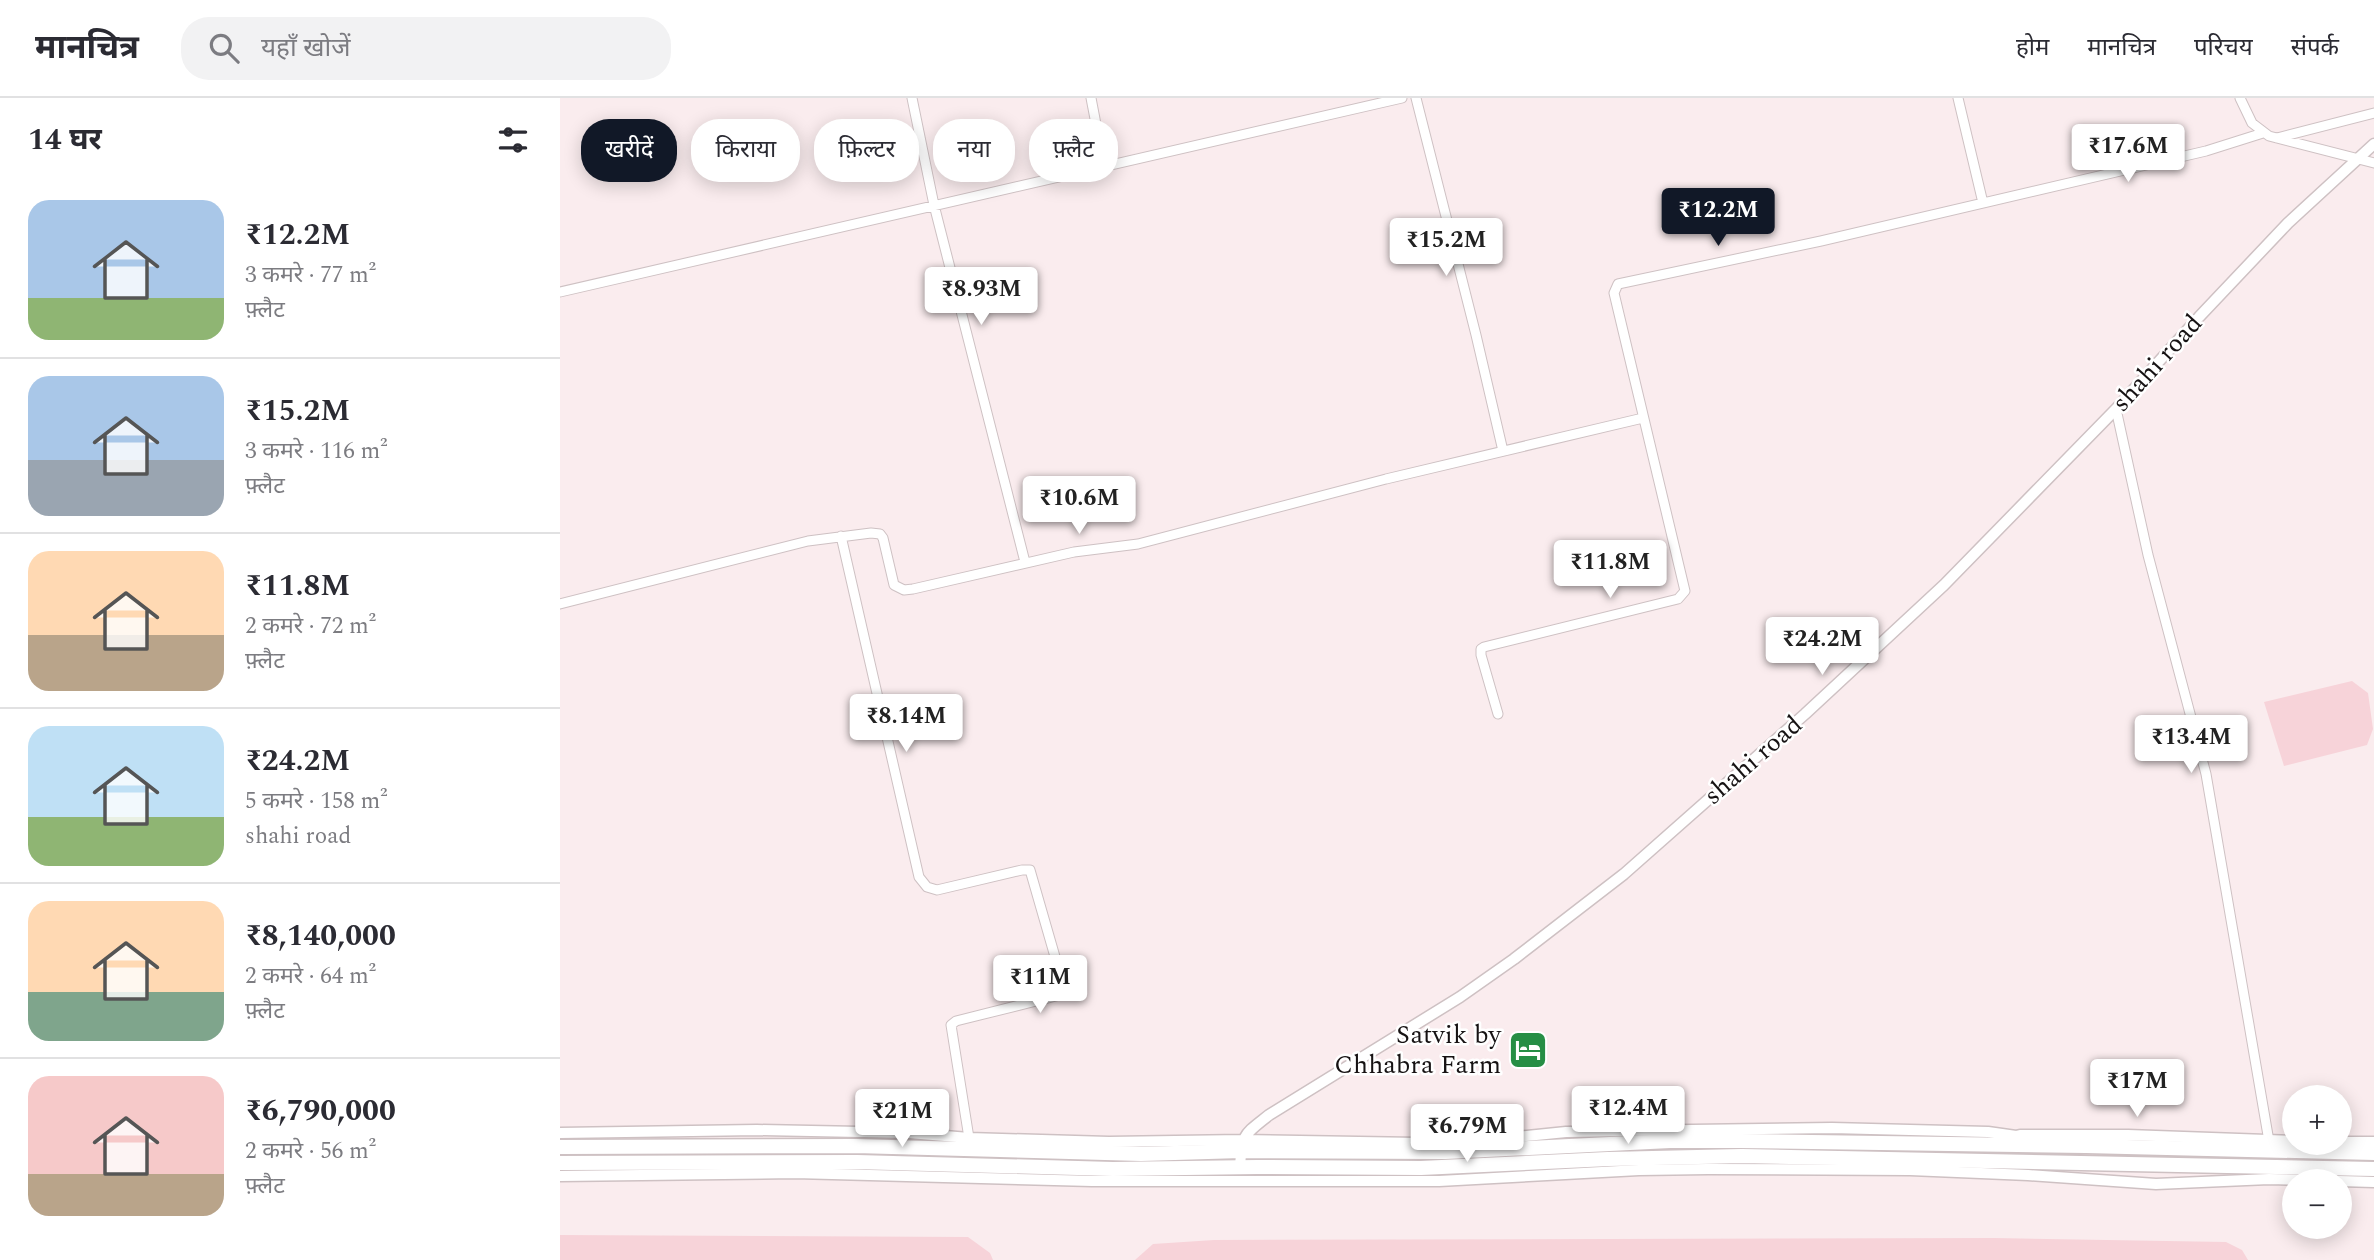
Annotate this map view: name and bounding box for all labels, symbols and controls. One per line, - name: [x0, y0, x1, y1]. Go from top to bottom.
- search box: [181, 17, 671, 80]
- text: मानचित्र: [35, 23, 139, 73]
- text: यहाँ खोजें: [261, 28, 350, 68]
- icon: search: [205, 29, 243, 67]
- text: होम: [2016, 30, 2049, 66]
- text: मानचित्र: [2087, 30, 2156, 66]
- text: परिचय: [2194, 30, 2253, 66]
- text: संपर्क: [2291, 30, 2339, 66]
- text: 14 घर: [28, 117, 102, 163]
- chip: खरीदें: [581, 119, 677, 182]
- chip: किराया: [691, 119, 800, 182]
- chip: फ़िल्टर: [814, 119, 919, 182]
- chip: नया: [933, 119, 1015, 182]
- chip: फ़्लैट: [1029, 119, 1118, 182]
- icon: filters: [494, 121, 532, 159]
- pin: ₹17.6M: [2071, 125, 2185, 184]
- text: ₹17.6M: [2088, 129, 2168, 164]
- pin: ₹12.2M: [1661, 188, 1775, 248]
- text: ₹12.2M: [1678, 193, 1758, 228]
- text: ₹12.2M: [245, 212, 350, 258]
- pin: ₹15.2M: [1389, 218, 1503, 278]
- text: ₹15.2M: [1406, 223, 1486, 258]
- icon: home: [84, 228, 168, 312]
- text: 3 कमरे · 77 m²: [245, 258, 376, 293]
- pin: ₹8.93M: [924, 268, 1038, 327]
- text: ₹8.93M: [941, 272, 1021, 307]
- text: फ़्लैट: [245, 293, 285, 328]
- street label: shahi road: [2102, 305, 2212, 421]
- text: ₹15.2M: [245, 388, 350, 434]
- icon: home: [84, 404, 168, 488]
- text: 3 कमरे · 116 m²: [245, 434, 388, 469]
- text: फ़्लैट: [245, 469, 285, 504]
- pin: ₹10.6M: [1022, 476, 1136, 536]
- text: ₹10.6M: [1039, 481, 1119, 516]
- pin: ₹11.8M: [1553, 540, 1667, 600]
- text: ₹11.8M: [1570, 545, 1650, 580]
- text: ₹11.8M: [245, 563, 350, 609]
- icon: home: [84, 579, 168, 663]
- text: 2 कमरे · 72 m²: [245, 609, 376, 644]
- pin: ₹24.2M: [1765, 618, 1879, 677]
- text: ₹24.2M: [1782, 622, 1862, 657]
- text: फ़्लैट: [245, 644, 285, 679]
- pin: ₹8.14M: [849, 694, 963, 754]
- text: ₹8.14M: [866, 699, 946, 734]
- street label: shahi road: [1695, 705, 1811, 815]
- pin: ₹13.4M: [2134, 716, 2248, 775]
- text: ₹13.4M: [2151, 720, 2231, 755]
- text: ₹24.2M: [245, 738, 350, 784]
- icon: home: [84, 754, 168, 838]
- text: 5 कमरे · 158 m²: [245, 784, 388, 819]
- text: shahi road: [245, 819, 351, 854]
- text: ₹8,140,000: [245, 913, 396, 959]
- icon: home: [84, 929, 168, 1013]
- pin: ₹11M: [999, 956, 1081, 1015]
- text: 2 कमरे · 64 m²: [245, 959, 376, 994]
- text: ₹11M: [1009, 960, 1071, 995]
- text: फ़्लैट: [245, 994, 285, 1029]
- place label: Satvik by Chhabra Farm: [1334, 1015, 1503, 1085]
- hotel icon: Satvik by Chhabra Farm: [1507, 1029, 1549, 1071]
- pin: ₹17M: [2096, 1060, 2178, 1119]
- text: ₹17M: [2106, 1064, 2168, 1099]
- map controls: [2282, 1085, 2352, 1239]
- button: +: [2282, 1085, 2352, 1155]
- pin: ₹12.4M: [1571, 1086, 1685, 1146]
- text: ₹6,790,000: [245, 1088, 396, 1134]
- pin: ₹21M: [861, 1090, 943, 1149]
- text: ₹12.4M: [1588, 1091, 1668, 1126]
- text: ₹21M: [871, 1094, 933, 1129]
- icon: home: [84, 1104, 168, 1188]
- pin: ₹6.79M: [1410, 1104, 1524, 1164]
- text: ₹6.79M: [1427, 1109, 1507, 1144]
- text: 2 कमरे · 56 m²: [245, 1134, 376, 1169]
- text: फ़्लैट: [245, 1169, 285, 1204]
- button: −: [2282, 1169, 2352, 1239]

